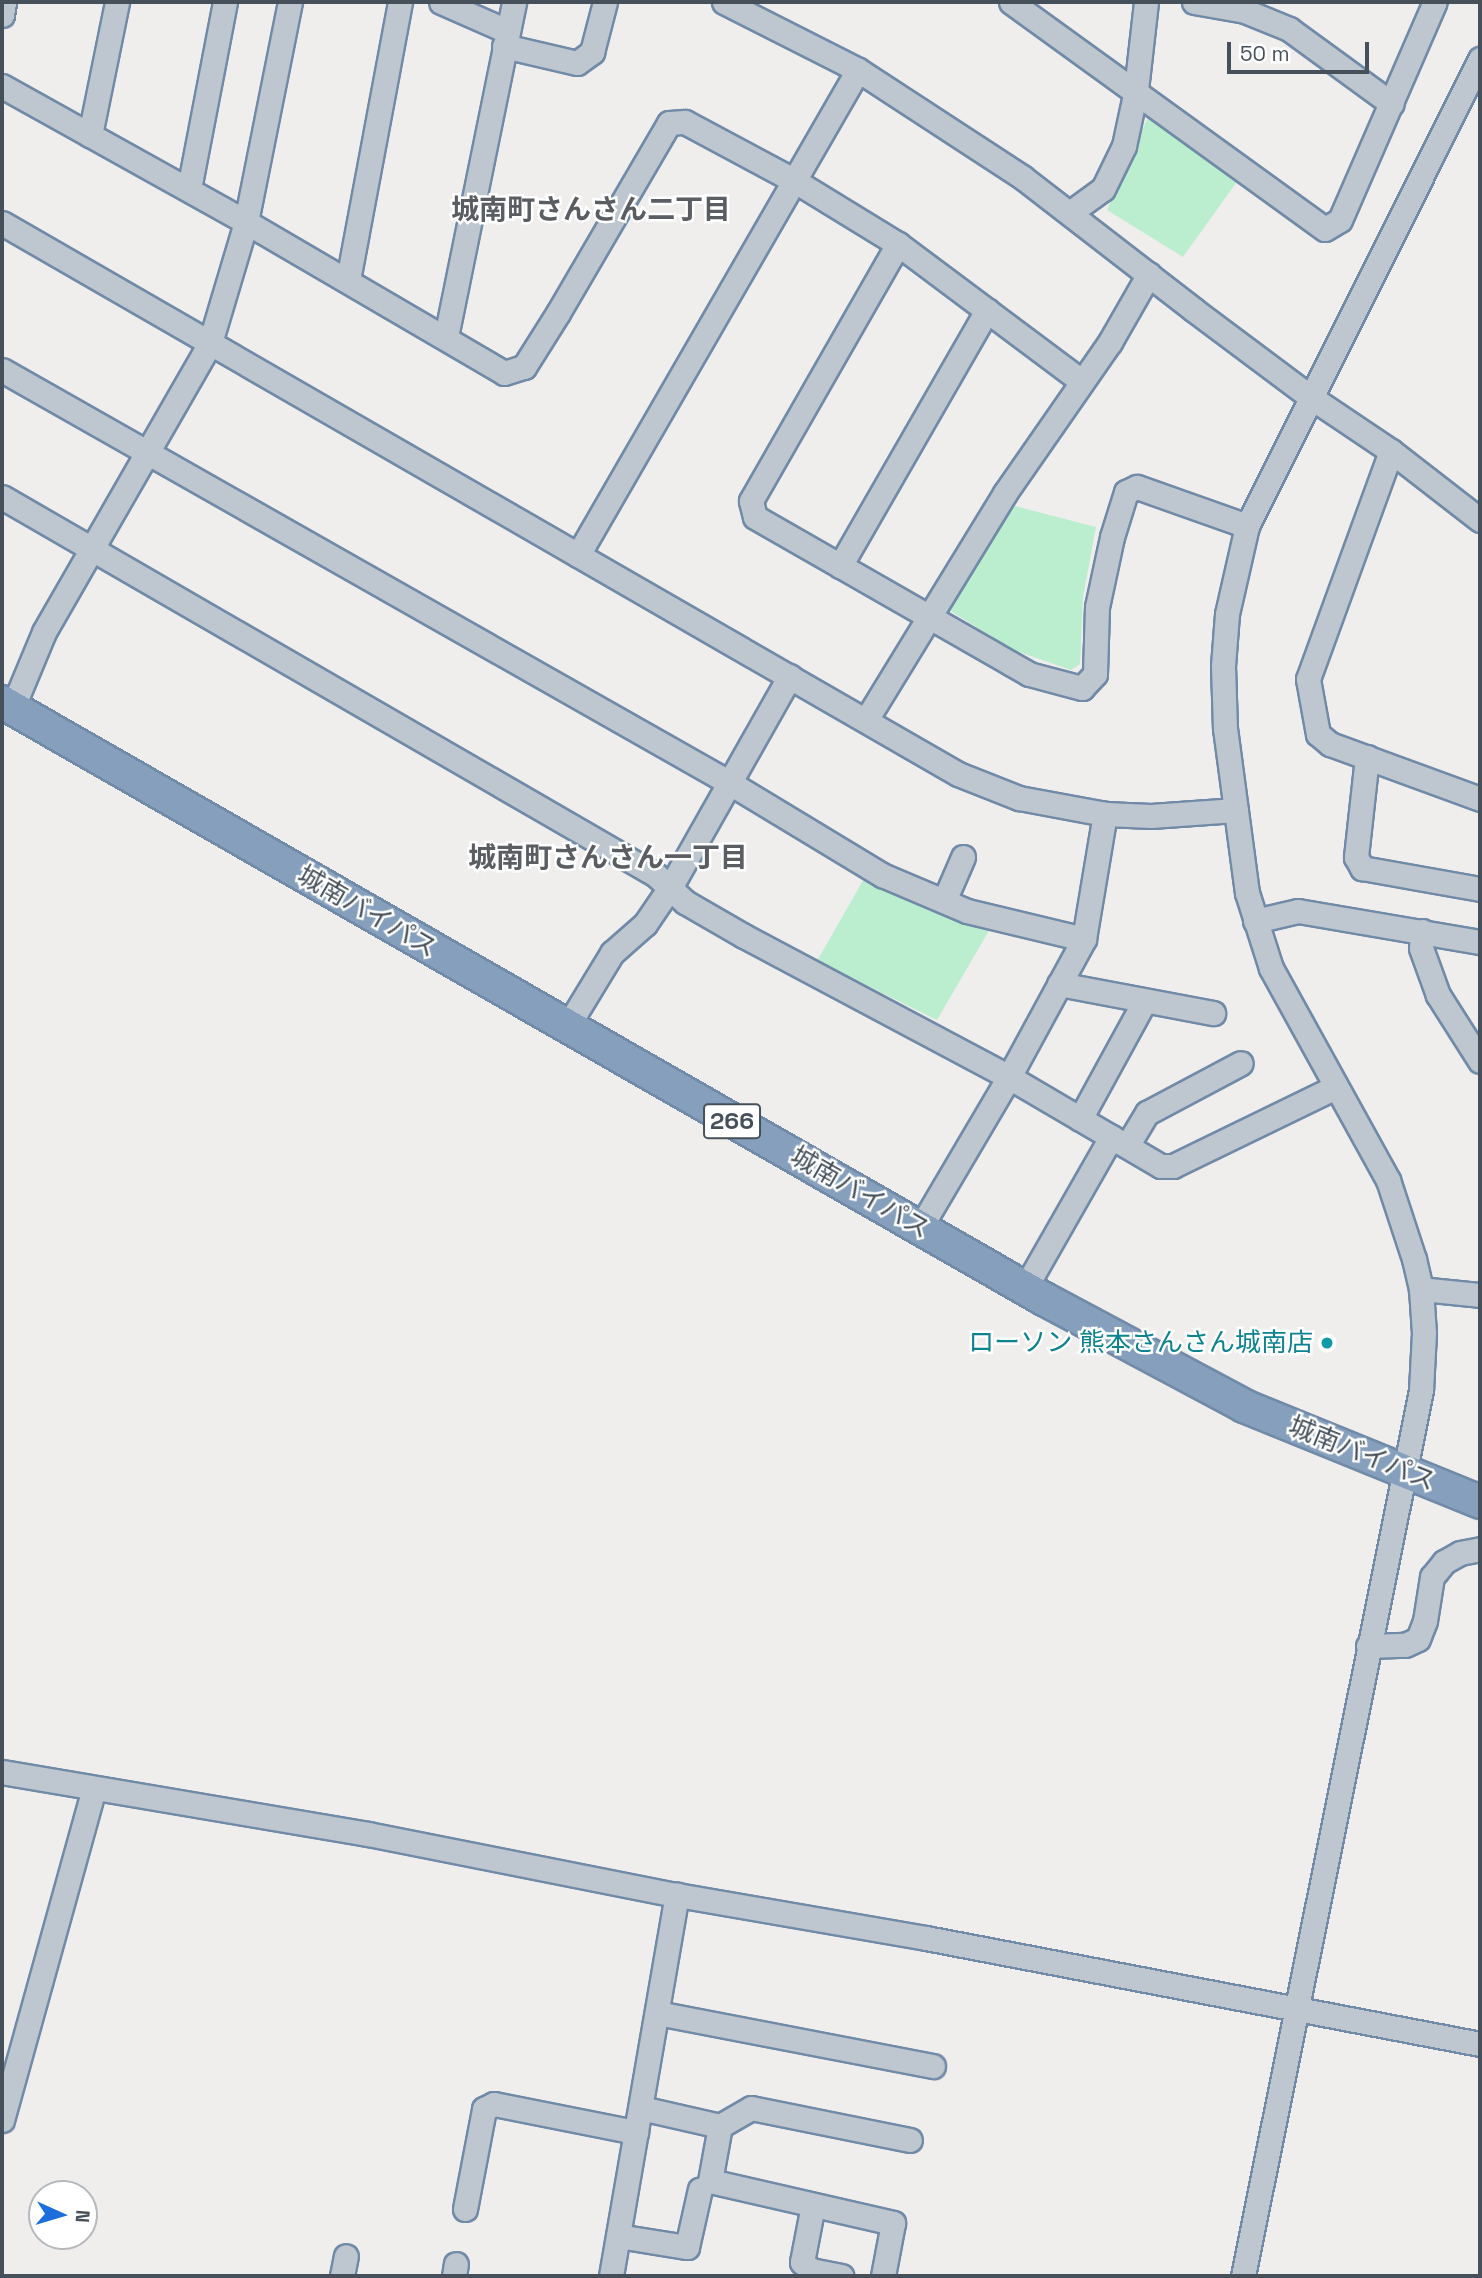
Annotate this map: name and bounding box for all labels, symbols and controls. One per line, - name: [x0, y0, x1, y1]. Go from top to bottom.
- scale bar: [1230, 28, 1372, 72]
- text: 50 m: [1240, 40, 1290, 67]
- district label: 城南町さんさん二丁目: [451, 192, 731, 226]
- district label: 城南町さんさん一丁目: [468, 840, 748, 874]
- street label: 城南バイパス: [292, 859, 442, 965]
- road number: 266: [702, 1100, 762, 1142]
- street label: 城南バイパス: [785, 1140, 935, 1246]
- place label: ローソン 熊本さんさん城南店: [968, 1327, 1313, 1359]
- marker: ローソン 熊本さんさん城南店: [1319, 1335, 1335, 1351]
- street label: 城南バイパス: [1284, 1410, 1440, 1498]
- north arrow: [28, 2180, 98, 2250]
- text: N: [70, 2209, 95, 2224]

